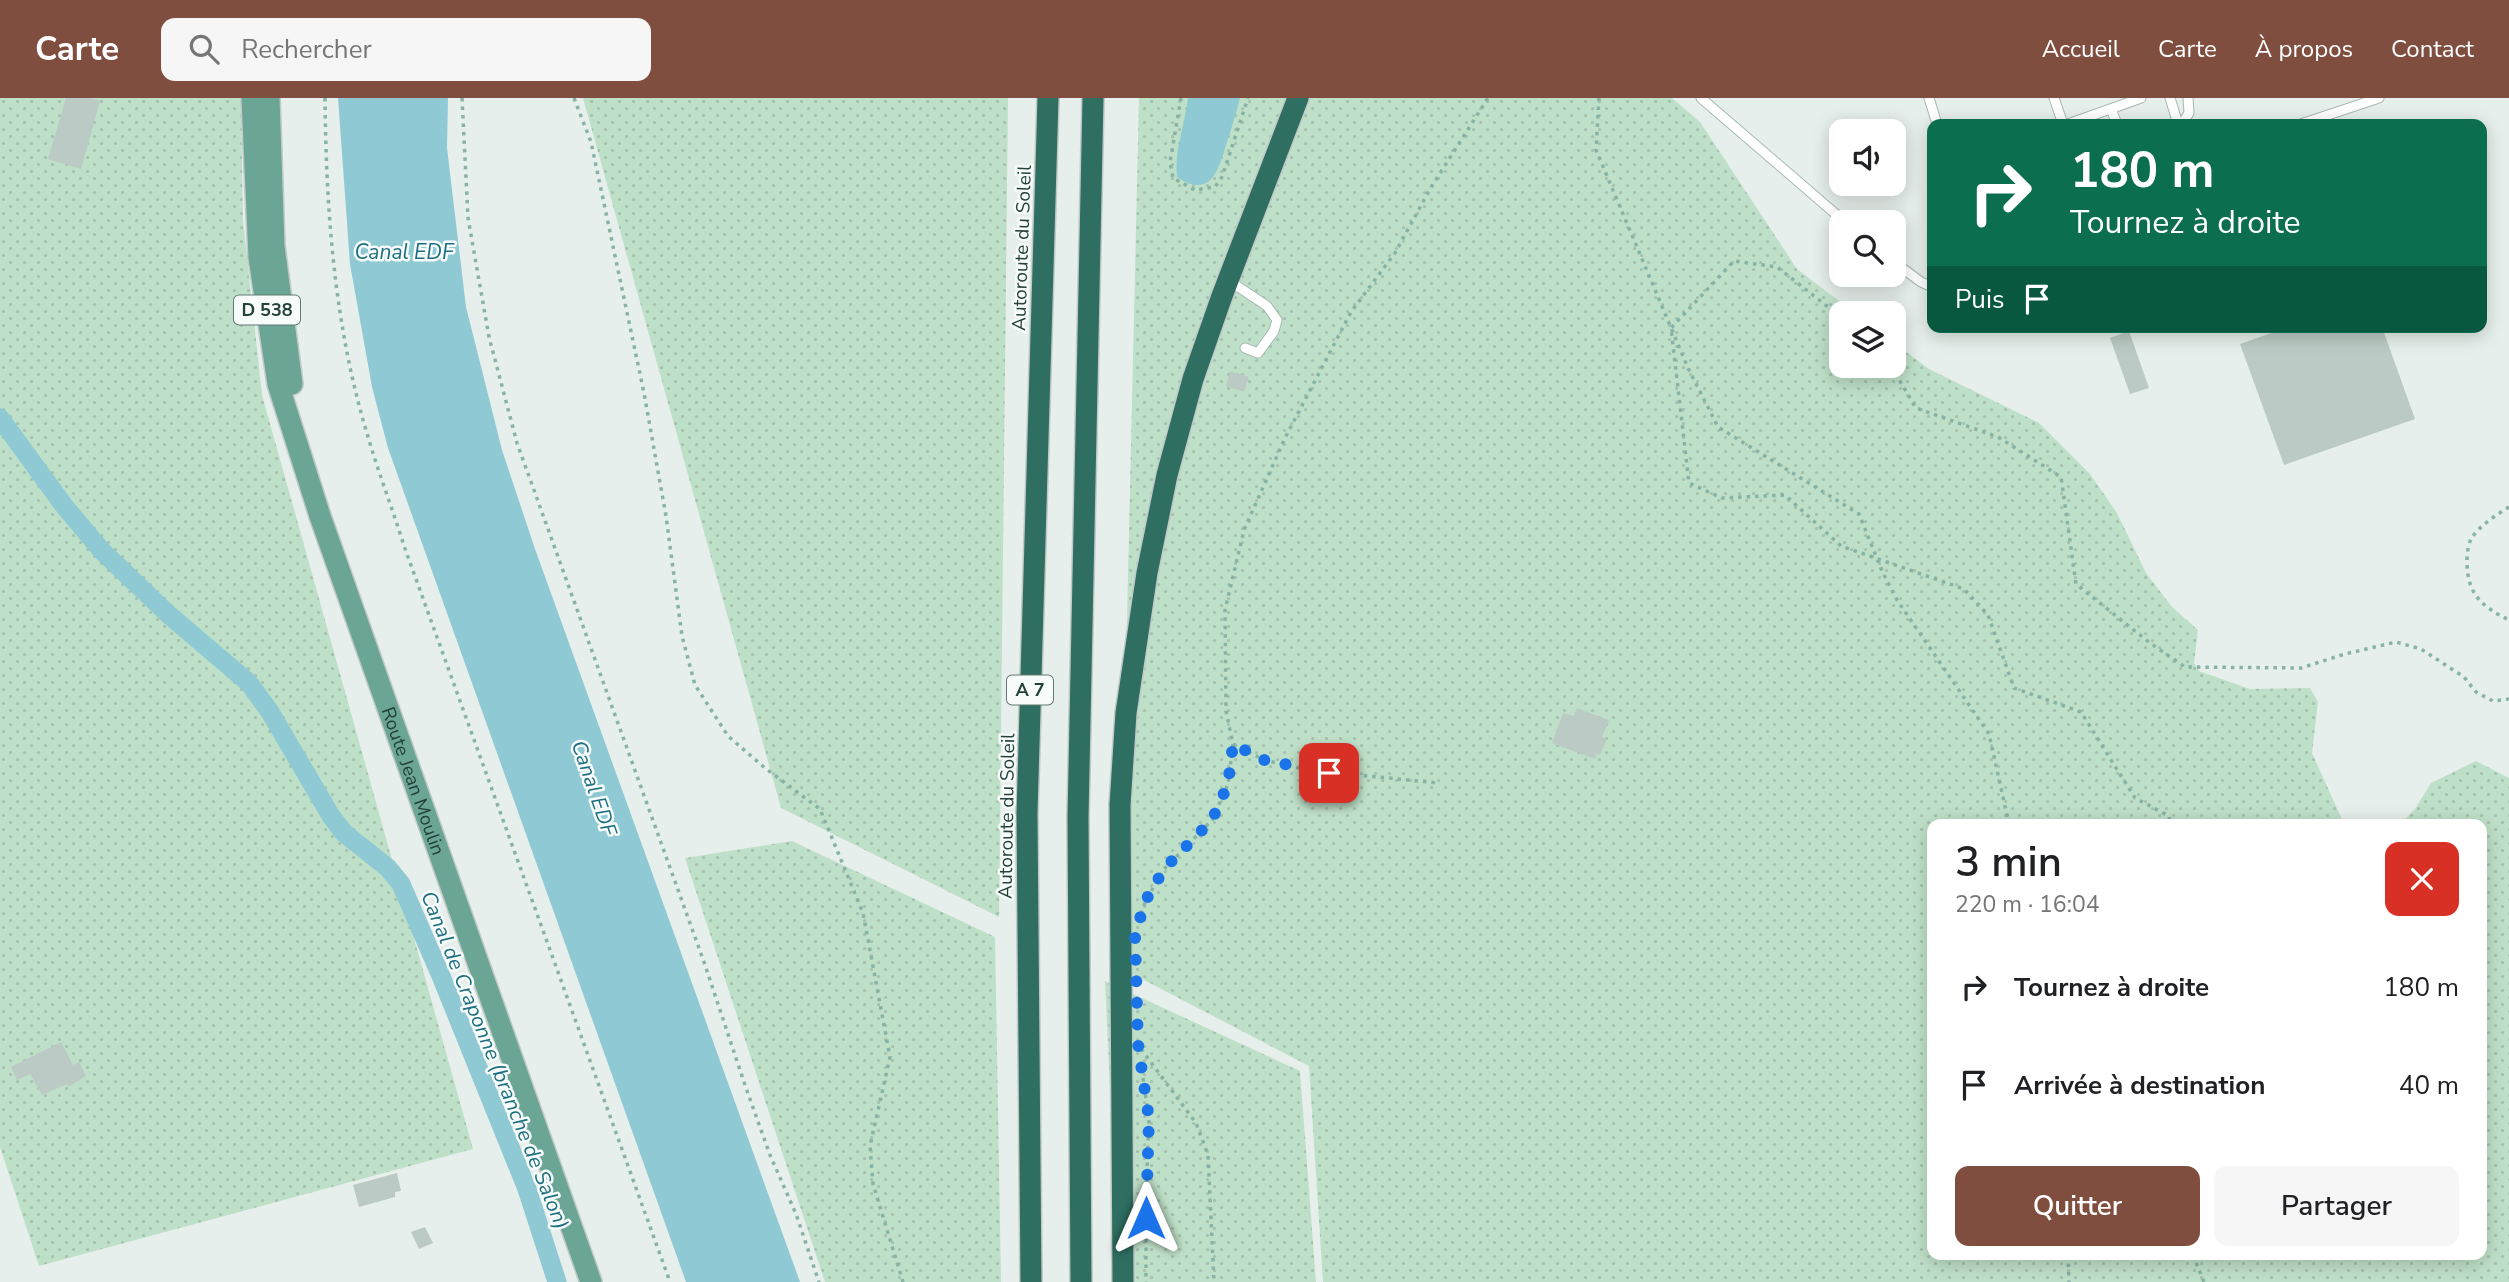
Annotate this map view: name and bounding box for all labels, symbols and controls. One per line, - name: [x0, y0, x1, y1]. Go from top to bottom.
- search box: [161, 18, 651, 81]
- text: Carte: [35, 27, 119, 72]
- icon: search: [185, 30, 223, 68]
- text: Rechercher: [241, 32, 372, 67]
- text: Accueil: [2042, 33, 2120, 65]
- text: Carte: [2158, 33, 2217, 65]
- text: À propos: [2255, 33, 2353, 65]
- text: Contact: [2391, 33, 2474, 65]
- map controls: [1829, 119, 1906, 378]
- button: sound: [1829, 119, 1906, 196]
- text: 180 m: [2070, 137, 2214, 204]
- icon: right: [1955, 147, 2046, 238]
- street label: Autoroute du Soleil: [1006, 164, 1038, 331]
- text: Tournez à droite: [2070, 201, 2301, 244]
- button: search: [1829, 210, 1906, 287]
- water label: Canal EDF: [355, 238, 455, 266]
- icon: arrive: [2018, 280, 2056, 318]
- text: Puis: [1955, 282, 2004, 317]
- road number: D 538: [234, 295, 300, 324]
- button: layers: [1829, 301, 1906, 378]
- road number: A 7: [1007, 676, 1053, 704]
- street label: Route Jean Moulin: [375, 703, 451, 859]
- street label: Autoroute du Soleil: [993, 733, 1021, 899]
- water label: Canal EDF: [565, 737, 624, 841]
- pin: [1299, 743, 1359, 803]
- icon: arrive: [1310, 754, 1348, 792]
- text: 3 min: [1955, 834, 2062, 891]
- button: close: [2385, 842, 2459, 916]
- water label: Canal de Craponne (branche de Salon): [414, 887, 576, 1233]
- text: 220 m · 16:04: [1955, 889, 2100, 920]
- icon: right: [1955, 968, 1993, 1006]
- text: Tournez à droite: [2014, 970, 2209, 1005]
- text: 180 m: [2383, 970, 2459, 1005]
- icon: arrive: [1955, 1066, 1993, 1104]
- text: Arrivée à destination: [2014, 1068, 2265, 1103]
- text: 40 m: [2399, 1068, 2459, 1103]
- button: Quitter: [1955, 1166, 2200, 1246]
- button: Partager: [2214, 1166, 2459, 1246]
- position arrow: [1109, 1181, 1183, 1255]

